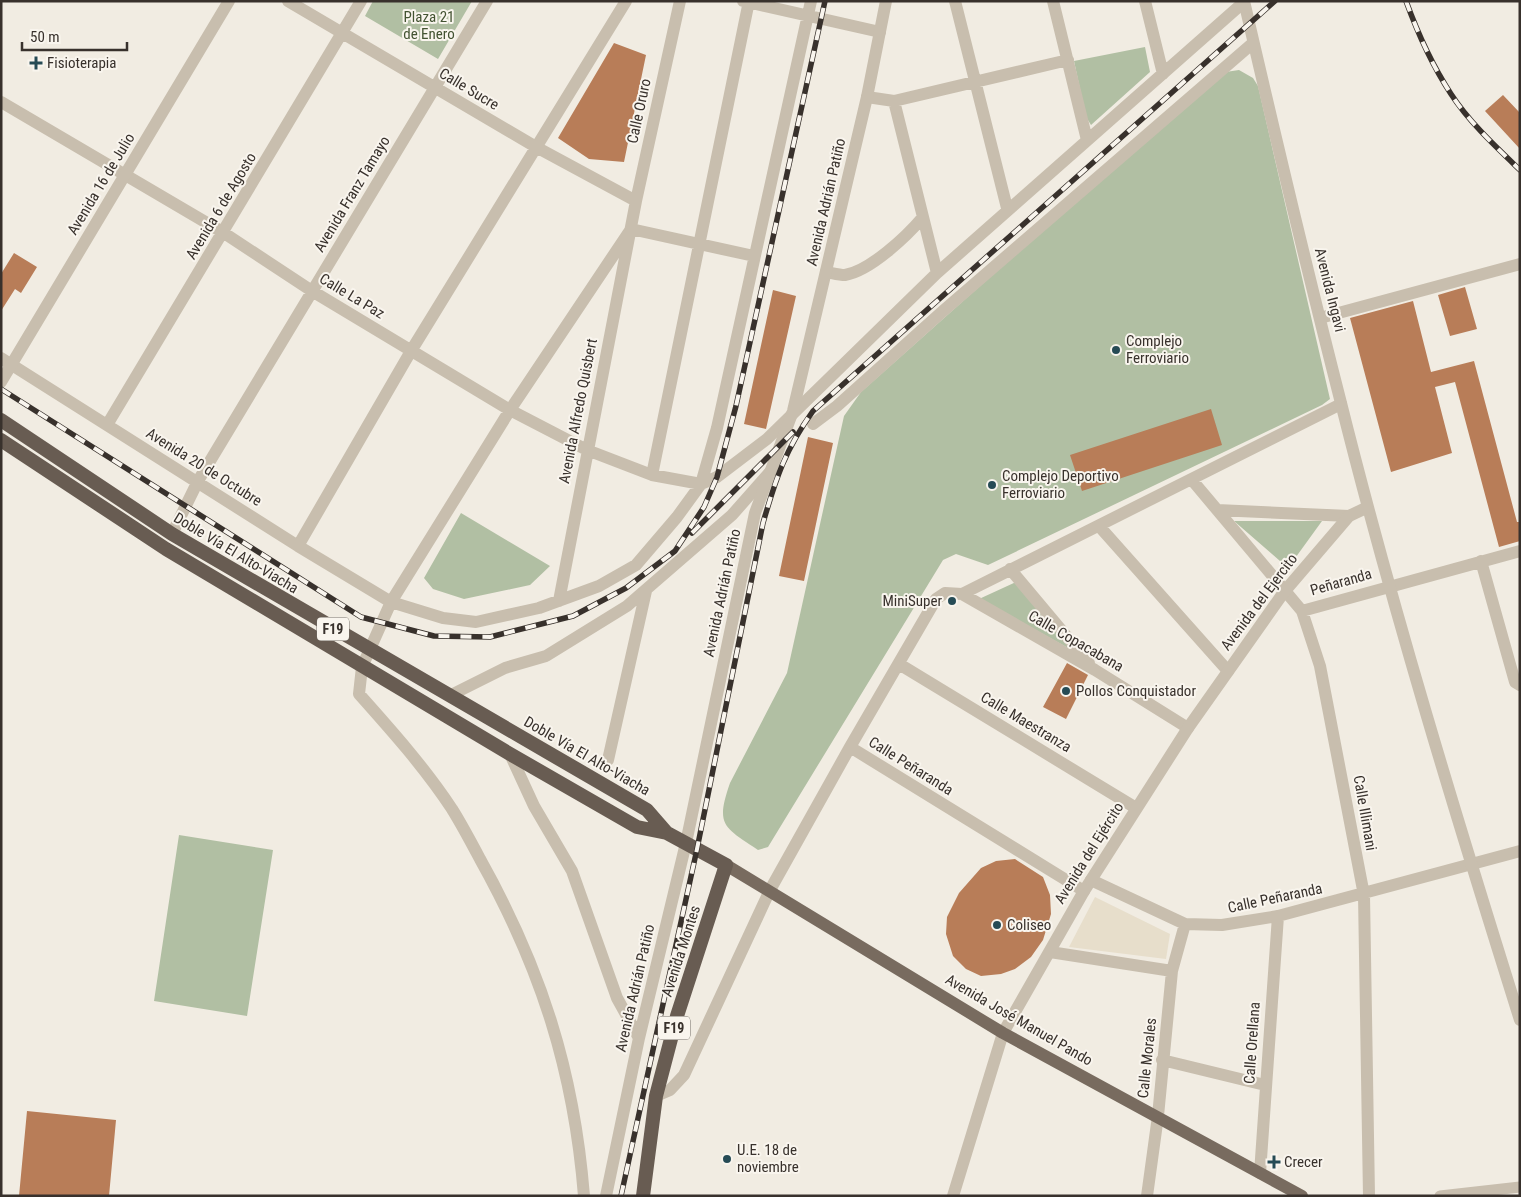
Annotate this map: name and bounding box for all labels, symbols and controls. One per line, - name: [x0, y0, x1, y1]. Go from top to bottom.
- park label: Plaza 21 de Enero: [403, 8, 455, 43]
- scale bar: [22, 20, 128, 52]
- text: 50 m: [30, 28, 60, 46]
- place label: Fisioterapia: [47, 54, 116, 72]
- marker: Fisioterapia: [29, 56, 43, 70]
- street label: Calle Sucre: [436, 64, 502, 114]
- street label: Calle Oruro: [623, 77, 655, 145]
- street label: Avenida 16 de Julio: [64, 130, 138, 238]
- street label: Avenida Franz Tamayo: [310, 133, 394, 255]
- street label: Avenida Adrián Patiño: [803, 136, 849, 268]
- street label: Avenida 6 de Agosto: [182, 149, 260, 263]
- street label: Avenida Ingavi: [1311, 246, 1349, 334]
- street label: Calle La Paz: [316, 270, 388, 322]
- place label: Complejo Ferroviario: [1126, 332, 1189, 367]
- street label: Avenida Alfredo Quisbert: [555, 337, 601, 485]
- marker: Complejo Ferroviario: [1110, 344, 1122, 356]
- street label: Avenida 20 de Octubre: [143, 424, 265, 510]
- place label: Complejo Deportivo Ferroviario: [1002, 467, 1119, 502]
- marker: Complejo Deportivo Ferroviario: [986, 479, 998, 491]
- street label: Doble Vía El Alto-Viacha: [170, 509, 302, 597]
- street label: Avenida Adrián Patiño: [700, 527, 744, 659]
- street label: Avenida del Ejercito: [1217, 550, 1301, 654]
- street label: Peñaranda: [1308, 565, 1374, 599]
- place label: MiniSuper: [882, 592, 942, 610]
- marker: MiniSuper: [946, 595, 958, 607]
- street label: Calle Copacabana: [1025, 607, 1127, 675]
- road number: F19: [317, 618, 349, 640]
- place label: Pollos Conquistador: [1076, 682, 1196, 700]
- marker: Pollos Conquistador: [1060, 685, 1072, 697]
- street label: Calle Maestranza: [977, 688, 1075, 756]
- street label: Doble Vía El Alto-Viacha: [521, 713, 653, 799]
- street label: Calle Peñaranda: [865, 733, 957, 799]
- street label: Calle Illimani: [1350, 774, 1380, 852]
- street label: Avenida del Ejército: [1051, 799, 1127, 907]
- street label: Calle Peñaranda: [1226, 879, 1324, 917]
- street label: Avenida Montes: [658, 903, 704, 999]
- place label: Coliseo: [1007, 916, 1051, 934]
- marker: Coliseo: [991, 919, 1003, 931]
- street label: Avenida Adrián Patiño: [612, 922, 658, 1054]
- street label: Avenida José Manuel Pando: [942, 970, 1096, 1070]
- street label: Calle Orellana: [1240, 1001, 1264, 1085]
- road number: F19: [658, 1016, 690, 1040]
- street label: Calle Morales: [1134, 1017, 1160, 1099]
- place label: U.E. 18 de noviembre: [737, 1141, 799, 1176]
- marker: U.E. 18 de noviembre: [721, 1153, 733, 1165]
- place label: Crecer: [1284, 1153, 1323, 1171]
- marker: Crecer: [1268, 1156, 1280, 1168]

